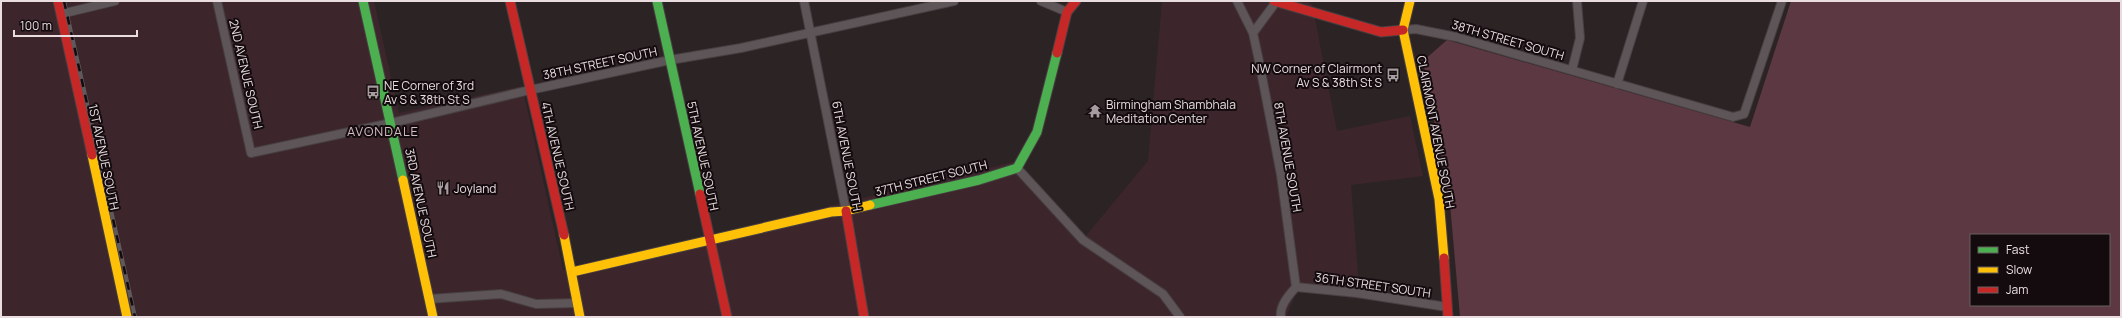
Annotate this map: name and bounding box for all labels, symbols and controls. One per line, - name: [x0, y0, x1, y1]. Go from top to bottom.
- scale bar: [14, 12, 137, 38]
- street label: 38TH STREET SOUTH: [1450, 16, 1566, 64]
- text: 100 m: [20, 17, 52, 34]
- street label: 2ND AVENUE SOUTH: [225, 17, 267, 131]
- street label: 38TH STREET SOUTH: [541, 43, 659, 83]
- street label: CLAIRMONT AVENUE SOUTH: [1413, 54, 1459, 210]
- place label: NW Corner of Clairmont Av S & 38th St S: [1251, 60, 1382, 91]
- bus stop icon: NW Corner of Clairmont Av S & 38th St S: [1385, 67, 1401, 83]
- place label: NE Corner of 3rd Av S & 38th St S: [384, 77, 474, 108]
- bus stop icon: NE Corner of 3rd Av S & 38th St S: [365, 84, 381, 100]
- place label: Birmingham Shambhala Meditation Center: [1106, 96, 1236, 127]
- street label: 6TH AVENUE SOUTH: [828, 99, 866, 213]
- street label: 4TH AVENUE SOUTH: [537, 100, 579, 212]
- street label: 5TH AVENUE SOUTH: [683, 100, 723, 212]
- street label: 8TH AVENUE SOUTH: [1270, 101, 1306, 213]
- street label: 1ST AVENUE SOUTH: [84, 102, 124, 212]
- temple icon: Birmingham Shambhala Meditation Center: [1087, 103, 1103, 119]
- district label: AVONDALE: [347, 122, 419, 140]
- street label: 3RD AVENUE SOUTH: [401, 147, 441, 259]
- street label: 37TH STREET SOUTH: [873, 156, 989, 200]
- restaurant icon: Joyland: [435, 180, 451, 196]
- place label: Joyland: [454, 180, 496, 197]
- legend: [1970, 234, 2110, 306]
- text: Fast: [2006, 241, 2030, 258]
- text: Slow: [2006, 261, 2032, 278]
- street label: 36TH STREET SOUTH: [1314, 268, 1432, 302]
- text: Jam: [2006, 281, 2028, 298]

